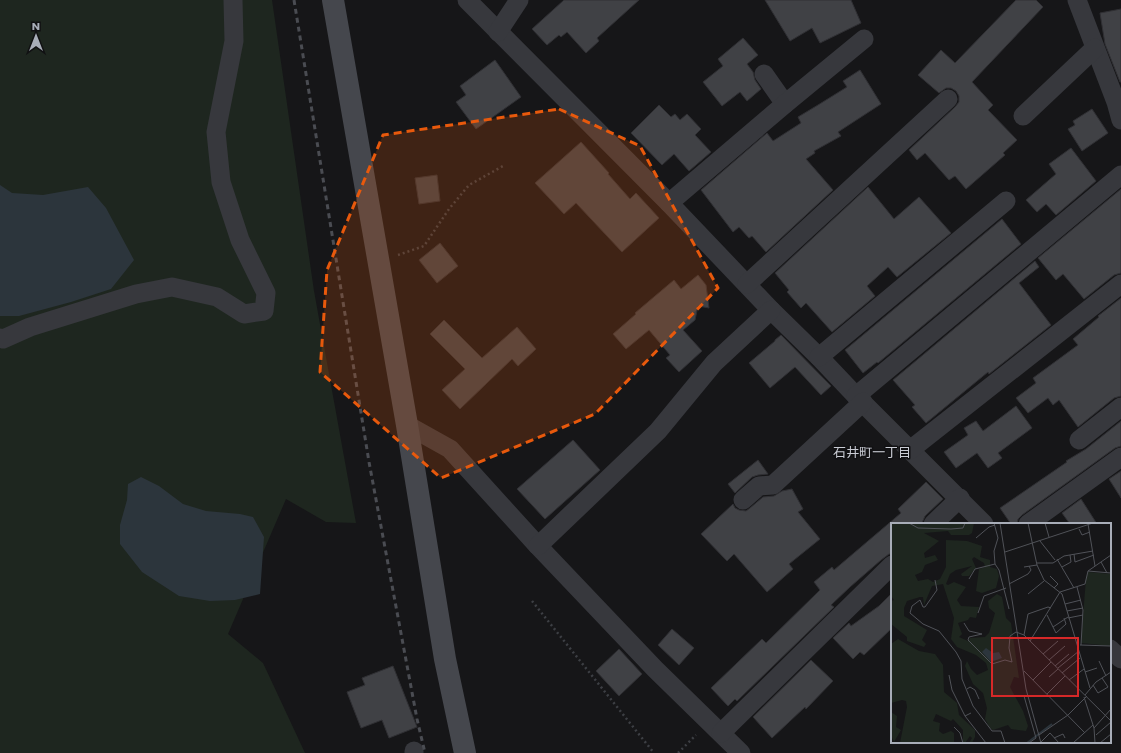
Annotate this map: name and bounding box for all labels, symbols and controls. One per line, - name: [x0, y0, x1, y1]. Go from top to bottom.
- north arrow: [16, 16, 56, 56]
- text: N: [32, 18, 40, 34]
- district label: 石井町一丁目: [833, 443, 911, 462]
- inset map: [891, 523, 1111, 743]

